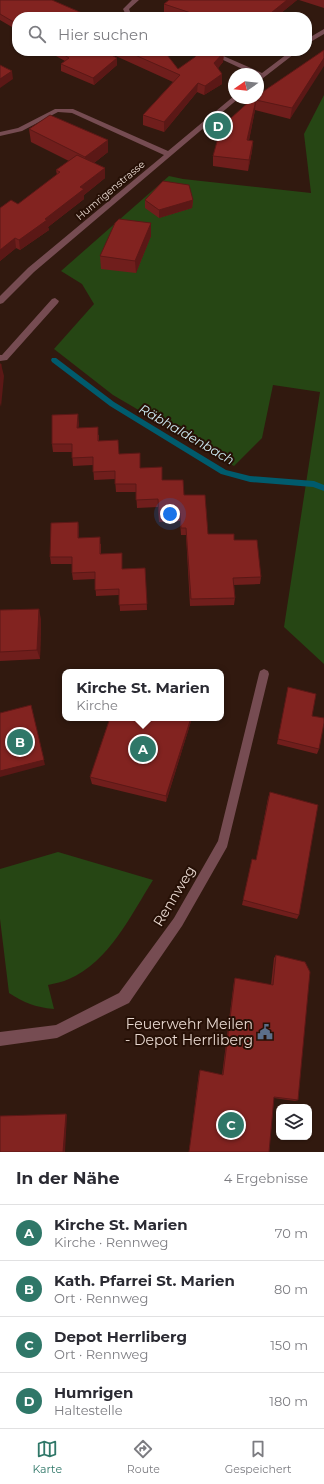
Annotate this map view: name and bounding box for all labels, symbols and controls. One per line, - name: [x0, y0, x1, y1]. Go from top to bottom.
- search box: [12, 12, 312, 56]
- icon: search: [26, 23, 48, 45]
- text: Hier suchen: [58, 25, 148, 44]
- north arrow: [228, 68, 264, 104]
- pin: D: [205, 111, 231, 141]
- street label: Humrigenstrasse: [73, 158, 147, 223]
- water label: Räbhaldenbach: [137, 400, 237, 468]
- your location: [160, 504, 180, 524]
- popup: [62, 669, 224, 721]
- text: Kirche St. Marien: [76, 678, 210, 697]
- text: Kirche: [76, 697, 118, 713]
- pin: B: [7, 727, 33, 757]
- pin: A: [130, 734, 156, 764]
- street label: Rennweg: [149, 862, 199, 930]
- place label: Feuerwehr Meilen - Depot Herrliberg: [125, 1015, 253, 1049]
- public building icon: Feuerwehr Meilen - Depot Herrliberg: [256, 1023, 274, 1041]
- map controls: [276, 1104, 312, 1140]
- button: layers: [276, 1104, 312, 1140]
- pin: C: [218, 1110, 244, 1140]
- text: In der Nähe: [16, 1168, 120, 1188]
- text: 4 Ergebnisse: [224, 1170, 308, 1186]
- text: Kirche St. Marien: [54, 1215, 188, 1234]
- text: A: [24, 1225, 34, 1241]
- text: 70 m: [275, 1225, 308, 1241]
- text: Kirche · Rennweg: [54, 1234, 168, 1250]
- text: Kath. Pfarrei St. Marien: [54, 1271, 235, 1290]
- text: B: [24, 1281, 34, 1297]
- text: 80 m: [274, 1281, 308, 1297]
- text: Ort · Rennweg: [54, 1290, 148, 1306]
- text: Depot Herrliberg: [54, 1327, 187, 1346]
- text: C: [24, 1337, 34, 1353]
- text: 150 m: [270, 1337, 308, 1353]
- text: Ort · Rennweg: [54, 1346, 148, 1362]
- text: Humrigen: [54, 1383, 133, 1402]
- text: D: [24, 1393, 34, 1409]
- text: 180 m: [269, 1393, 308, 1409]
- text: Haltestelle: [54, 1402, 123, 1418]
- tab: Karte: [32, 1438, 62, 1476]
- tab: Route: [127, 1438, 160, 1476]
- tab: Gespeichert: [225, 1438, 292, 1476]

